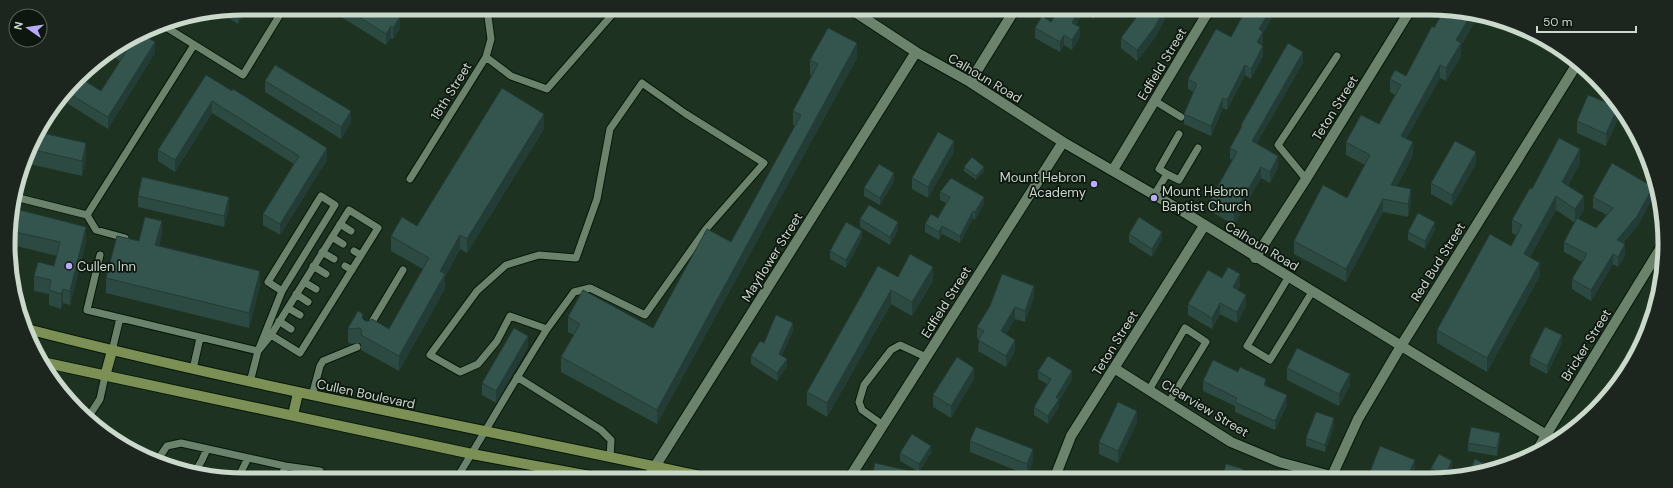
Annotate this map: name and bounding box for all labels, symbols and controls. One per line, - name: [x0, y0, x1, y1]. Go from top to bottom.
- north arrow: [8, 8, 48, 48]
- scale bar: [1537, 8, 1636, 34]
- text: 50 m: [1543, 14, 1572, 30]
- text: N: [11, 20, 26, 31]
- street label: Edfield Street: [1134, 25, 1190, 103]
- street label: Calhoun Road: [945, 49, 1025, 107]
- street label: 18th Street: [427, 59, 475, 123]
- street label: Teton Street: [1308, 72, 1362, 144]
- place label: Mount Hebron Academy: [1000, 169, 1086, 201]
- marker: Mount Hebron Academy: [1089, 179, 1099, 189]
- place label: Mount Hebron Baptist Church: [1162, 183, 1252, 215]
- marker: Mount Hebron Baptist Church: [1149, 193, 1159, 203]
- street label: Mayflower Street: [738, 209, 806, 305]
- street label: Calhoun Road: [1222, 217, 1302, 275]
- street label: Red Bud Street: [1407, 219, 1469, 305]
- place label: Cullen Inn: [77, 258, 136, 275]
- marker: Cullen Inn: [64, 261, 74, 271]
- street label: Edfield Street: [917, 263, 975, 341]
- street label: Bricker Street: [1557, 306, 1615, 384]
- street label: Teton Street: [1088, 307, 1142, 379]
- street label: Cullen Boulevard: [315, 375, 417, 413]
- street label: Clearview Street: [1158, 375, 1252, 441]

